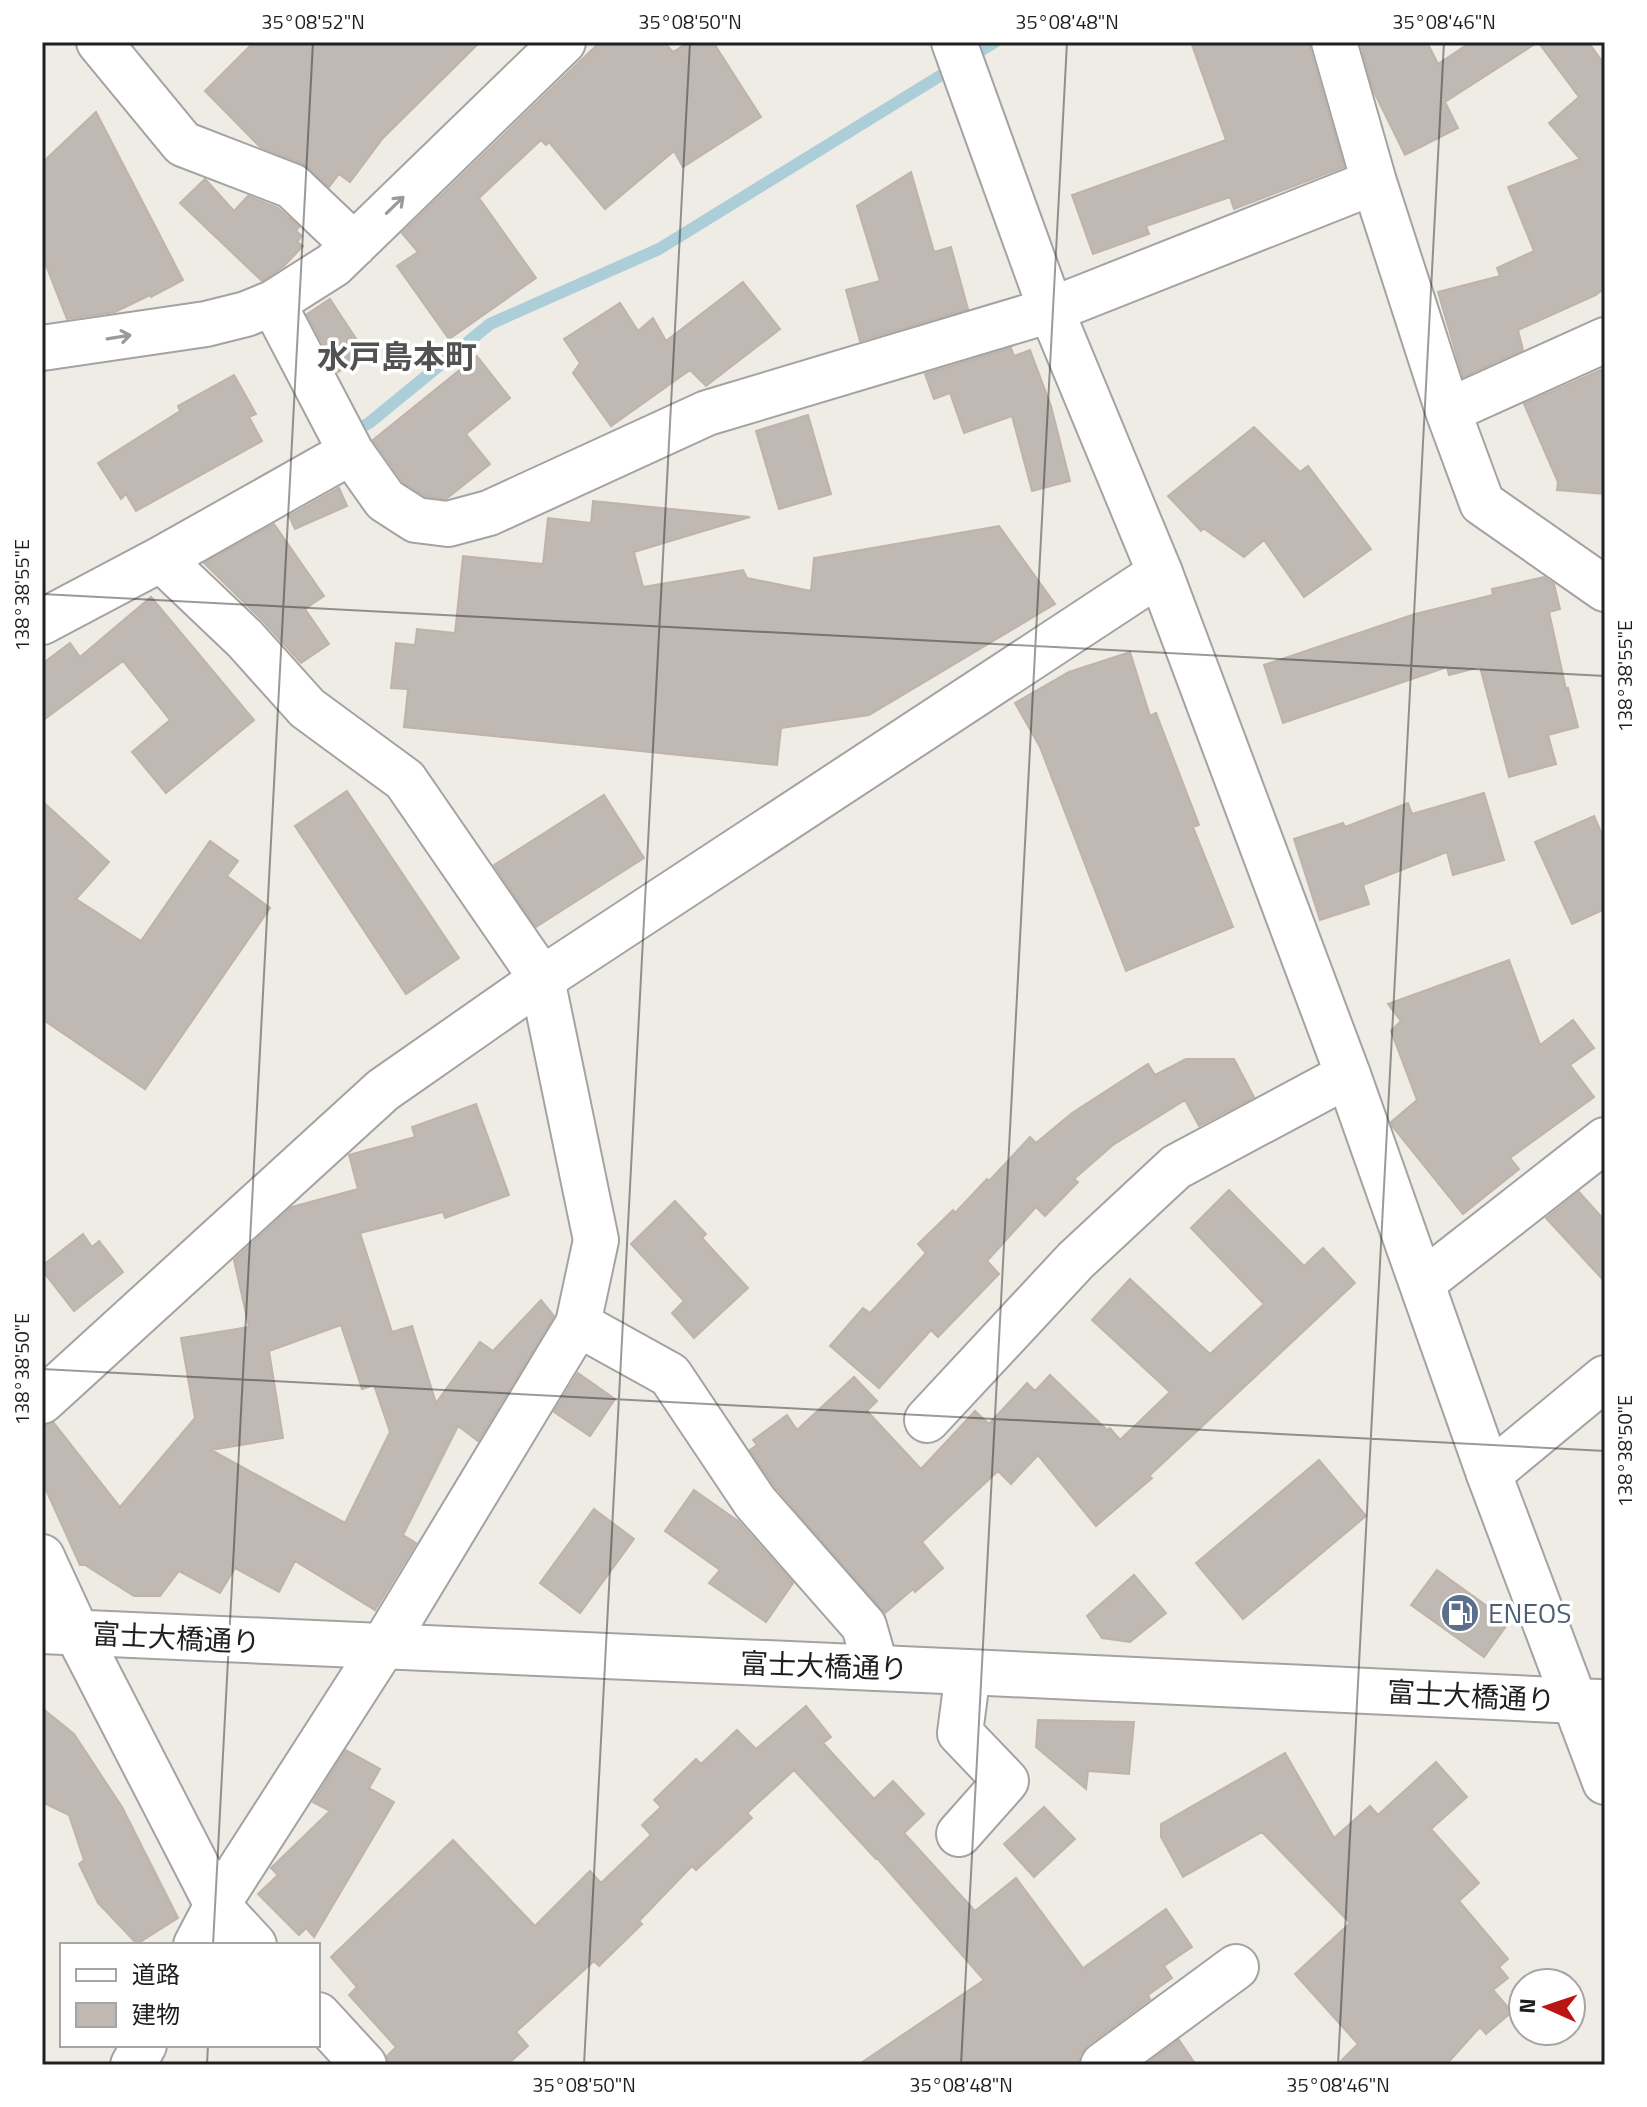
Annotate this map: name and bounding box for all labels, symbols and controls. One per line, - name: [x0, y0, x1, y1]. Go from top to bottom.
- text: 35°08'52"N: [261, 6, 365, 37]
- text: 35°08'50"N: [638, 6, 742, 37]
- text: 35°08'48"N: [1015, 6, 1119, 37]
- text: 35°08'46"N: [1392, 6, 1496, 37]
- one-way arrow: [385, 196, 405, 215]
- one-way arrow: [106, 328, 131, 343]
- district label: 水戸島本町: [317, 332, 477, 380]
- text: 138°38'55"E: [6, 539, 37, 651]
- text: 138°38'55"E: [1609, 620, 1640, 732]
- text: 138°38'50"E: [6, 1313, 37, 1425]
- text: 138°38'50"E: [1609, 1395, 1640, 1507]
- place label: ENEOS: [1488, 1591, 1571, 1634]
- fuel station icon: ENEOS: [1439, 1592, 1481, 1634]
- street label: 富士大橋通り: [91, 1612, 261, 1663]
- street label: 富士大橋通り: [739, 1641, 909, 1690]
- street label: 富士大橋通り: [1386, 1670, 1556, 1721]
- legend: [60, 1943, 320, 2047]
- text: 道路: [132, 1956, 180, 1992]
- north arrow: [1507, 1967, 1587, 2047]
- text: 建物: [132, 1996, 180, 2032]
- text: N: [1510, 1997, 1544, 2014]
- text: 35°08'50"N: [532, 2069, 636, 2100]
- text: 35°08'48"N: [909, 2069, 1013, 2100]
- text: 35°08'46"N: [1286, 2069, 1390, 2100]

